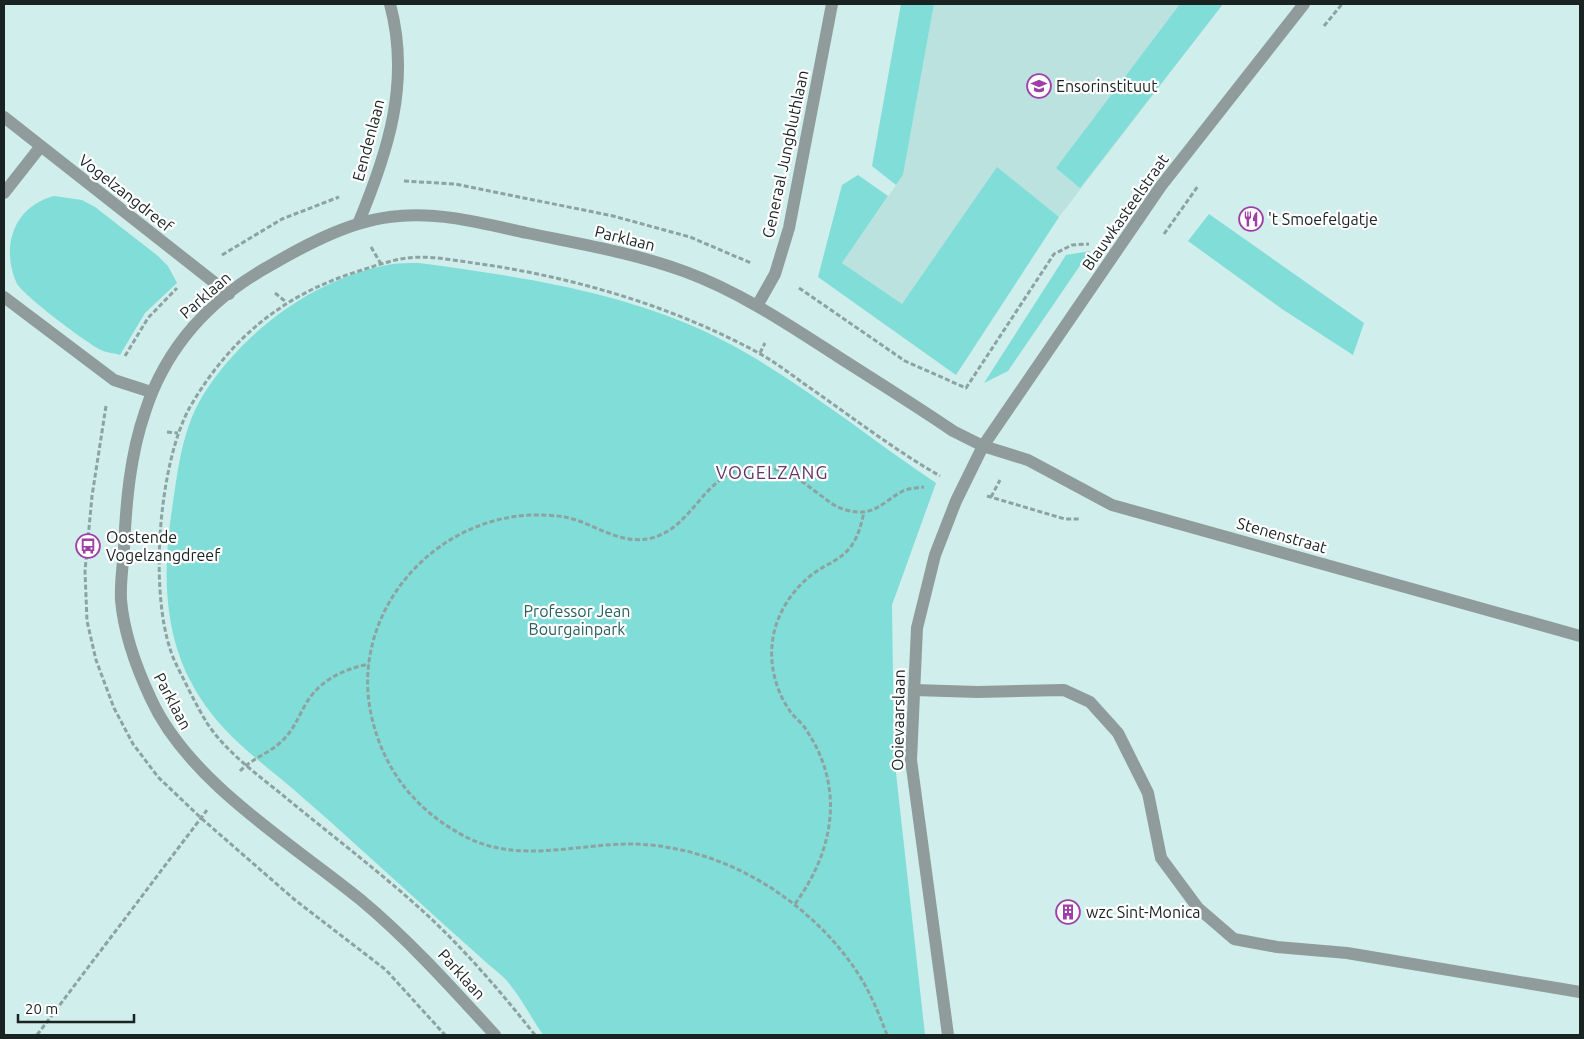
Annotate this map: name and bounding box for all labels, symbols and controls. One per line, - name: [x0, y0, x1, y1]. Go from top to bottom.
- street label: Generaal Jungbluthlaan: [758, 68, 812, 240]
- school or university icon: Ensorinstituut: [1026, 73, 1052, 99]
- place label: Ensorinstituut: [1056, 77, 1158, 95]
- street label: Eendenlaan: [348, 97, 388, 183]
- street label: Blauwkasteelstraat: [1078, 150, 1172, 273]
- street label: Vogelzangdreef: [75, 151, 177, 236]
- restaurant icon: 't Smoefelgatje: [1238, 206, 1264, 232]
- place label: 't Smoefelgatje: [1268, 210, 1378, 228]
- street label: Parklaan: [593, 222, 657, 254]
- street label: Parklaan: [176, 268, 234, 322]
- district label: VOGELZANG: [716, 462, 828, 482]
- street label: Stenenstraat: [1235, 514, 1330, 557]
- place label: Oostende Vogelzangdreef: [106, 528, 221, 564]
- bus stop icon: Oostende Vogelzangdreef: [75, 533, 101, 559]
- park label: Professor Jean Bourgainpark: [524, 602, 630, 638]
- street label: Ooievaarslaan: [888, 669, 908, 771]
- street label: Parklaan: [151, 670, 195, 732]
- building icon: wzc Sint-Monica: [1055, 899, 1081, 925]
- place label: wzc Sint-Monica: [1086, 903, 1201, 921]
- street label: Parklaan: [435, 945, 489, 1003]
- scale bar: [18, 992, 134, 1024]
- text: 20 m: [25, 1000, 58, 1017]

